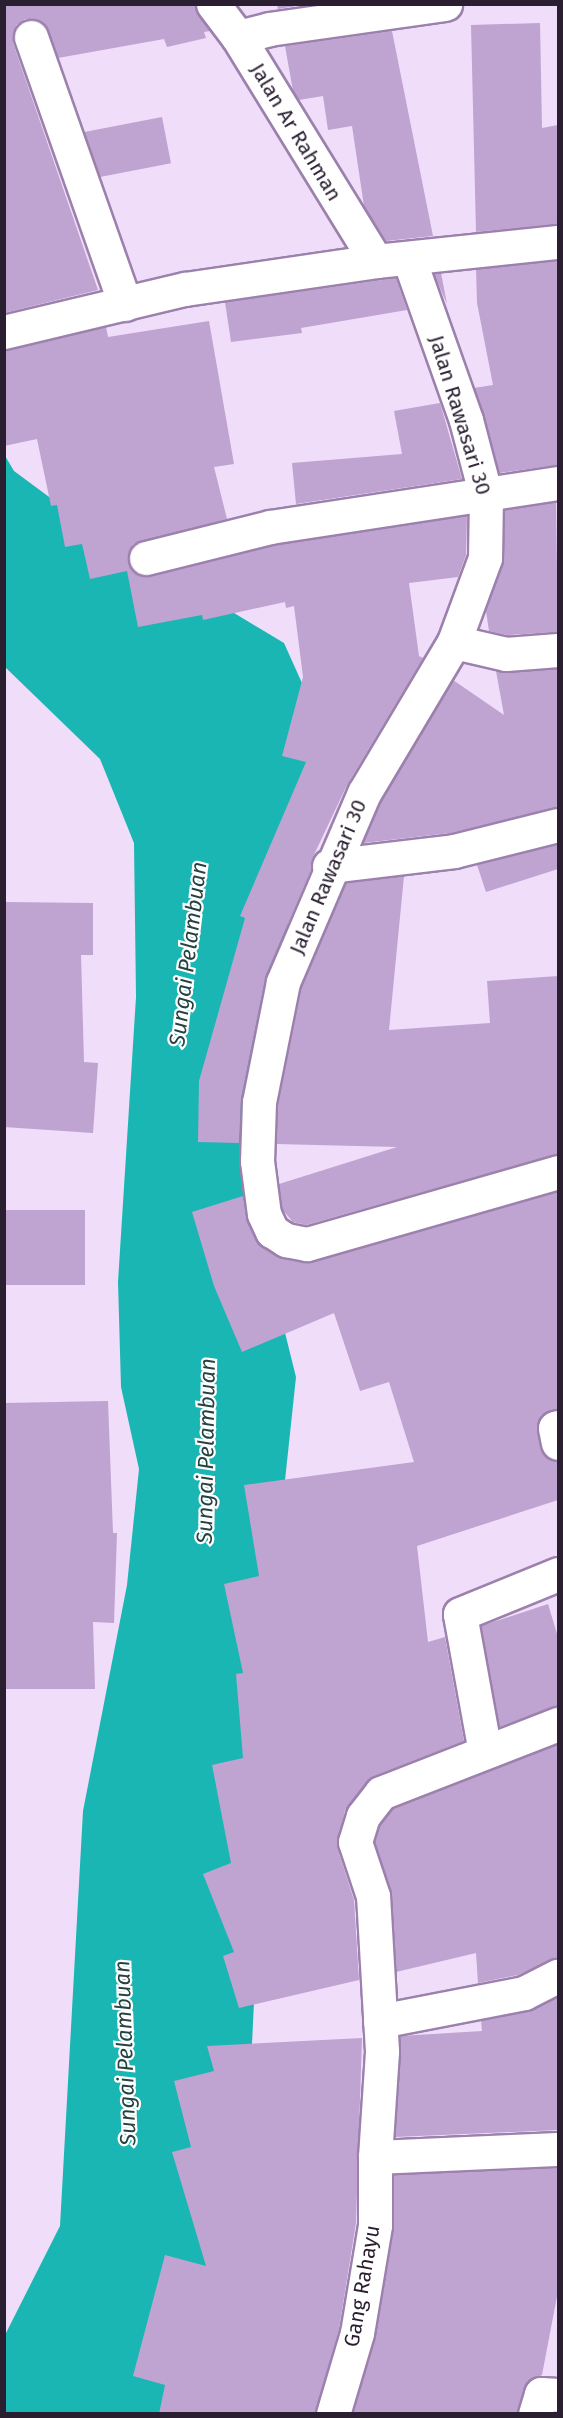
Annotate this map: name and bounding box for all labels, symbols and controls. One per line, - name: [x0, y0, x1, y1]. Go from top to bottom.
- street label: Jalan Ar Rahman: [245, 58, 347, 206]
- street label: Jalan Rawasari 30: [424, 332, 496, 498]
- street label: Jalan Rawasari 30: [284, 796, 372, 958]
- water label: Sungai Pelambuan: [164, 860, 212, 1048]
- water label: Sungai Pelambuan: [191, 1358, 221, 1544]
- water label: Sungai Pelambuan: [109, 1960, 141, 2146]
- street label: Gang Rahayu: [339, 2223, 385, 2349]

